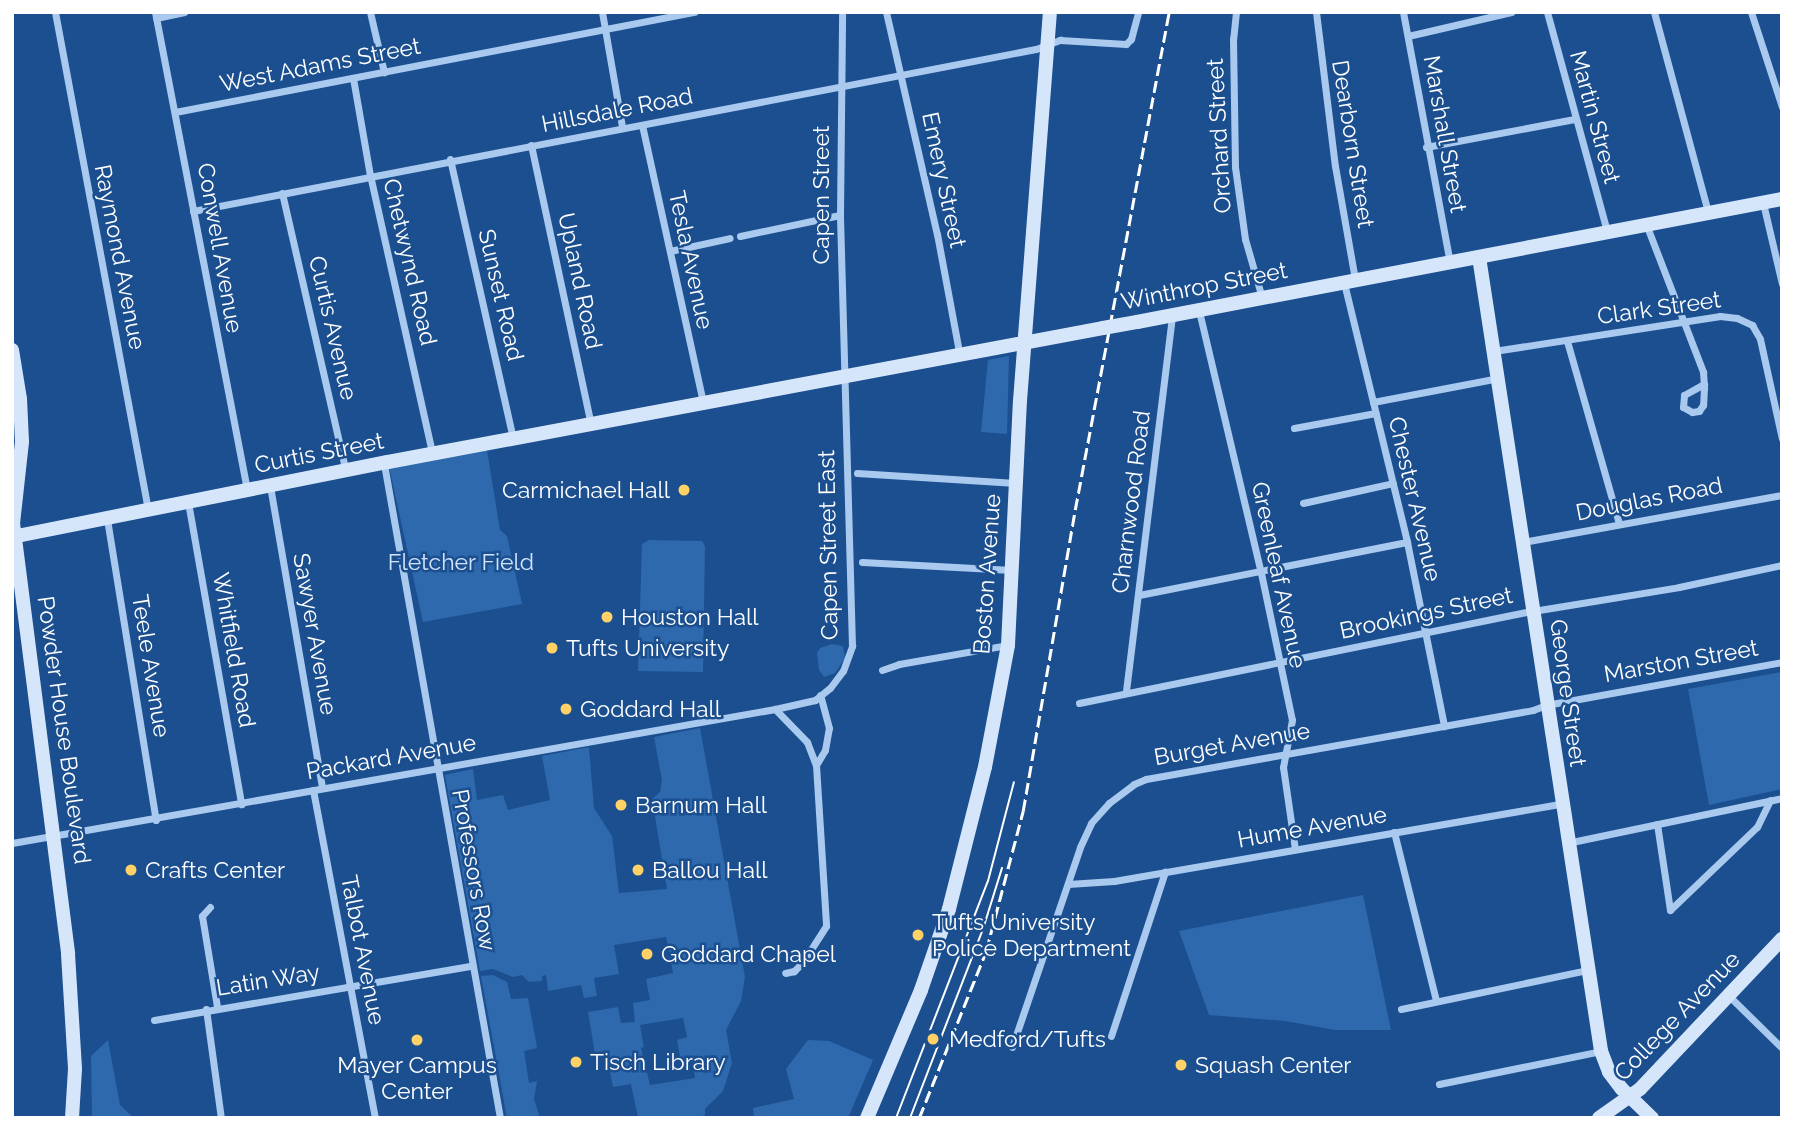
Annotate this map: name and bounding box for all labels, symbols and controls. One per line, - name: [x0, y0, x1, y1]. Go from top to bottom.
- street label: West Adams Street: [217, 32, 423, 98]
- street label: Martin Street: [1564, 48, 1626, 186]
- street label: Marshall Street: [1418, 53, 1472, 215]
- street label: Orchard Street: [1201, 58, 1237, 214]
- street label: Dearborn Street: [1326, 58, 1380, 230]
- street label: Hillsdale Road: [539, 82, 695, 138]
- street label: Emery Street: [916, 109, 972, 251]
- street label: Capen Street: [807, 125, 835, 265]
- street label: Conwell Avenue: [191, 160, 249, 336]
- street label: Raymond Avenue: [88, 162, 152, 352]
- street label: Chetwynd Road: [377, 176, 443, 348]
- street label: Tesla Avenue: [663, 188, 719, 332]
- street label: Upland Road: [552, 210, 608, 352]
- street label: Sunset Road: [472, 226, 530, 364]
- street label: Curtis Avenue: [303, 253, 363, 403]
- street label: Winthrop Street: [1119, 256, 1289, 316]
- street label: Clark Street: [1595, 286, 1723, 330]
- street label: Charnwood Road: [1106, 409, 1156, 595]
- street label: Chester Avenue: [1382, 413, 1448, 585]
- street label: Curtis Street: [252, 427, 386, 479]
- street label: Capen Street East: [813, 450, 843, 640]
- street label: Douglas Road: [1573, 471, 1725, 527]
- place label: Carmichael Hall: [501, 476, 670, 504]
- street label: Greenleaf Avenue: [1246, 479, 1312, 671]
- marker: Carmichael Hall: [676, 482, 692, 498]
- street label: Boston Avenue: [968, 493, 1006, 655]
- park label: Fletcher Field: [388, 548, 534, 576]
- street label: Sawyer Avenue: [287, 550, 343, 718]
- street label: Whitfield Road: [207, 570, 261, 730]
- street label: Brookings Street: [1337, 581, 1515, 645]
- street label: Teele Avenue: [126, 592, 176, 740]
- street label: Powder House Boulevard: [32, 594, 96, 866]
- place label: Houston Hall: [621, 603, 759, 631]
- marker: Houston Hall: [599, 609, 615, 625]
- street label: George Street: [1544, 617, 1592, 769]
- place label: Tufts University: [566, 634, 729, 662]
- street label: Marston Street: [1602, 634, 1760, 688]
- marker: Tufts University: [544, 640, 560, 656]
- place label: Goddard Hall: [580, 695, 721, 723]
- marker: Goddard Hall: [558, 701, 574, 717]
- street label: Burget Avenue: [1152, 717, 1312, 771]
- street label: Packard Avenue: [304, 728, 478, 786]
- street label: Professors Row: [446, 787, 502, 953]
- place label: Barnum Hall: [635, 791, 767, 819]
- marker: Barnum Hall: [613, 797, 629, 813]
- street label: Hume Avenue: [1235, 800, 1389, 854]
- place label: Crafts Center: [145, 856, 285, 884]
- place label: Ballou Hall: [652, 856, 767, 884]
- marker: Crafts Center: [123, 862, 139, 878]
- marker: Ballou Hall: [630, 862, 646, 878]
- street label: Talbot Avenue: [335, 873, 391, 1027]
- place label: Tufts University Police Department: [932, 908, 1131, 962]
- marker: Tufts University Police Department: [910, 927, 926, 943]
- place label: Goddard Chapel: [661, 940, 836, 968]
- street label: College Avenue: [1608, 945, 1746, 1087]
- marker: Goddard Chapel: [639, 946, 655, 962]
- street label: Latin Way: [214, 958, 322, 1002]
- place label: Medford/Tufts: [949, 1025, 1106, 1053]
- marker: Medford/Tufts: [923, 1029, 943, 1049]
- marker: Mayer Campus Center: [409, 1032, 425, 1048]
- place label: Tisch Library: [590, 1048, 726, 1076]
- place label: Mayer Campus Center: [337, 1051, 497, 1105]
- place label: Squash Center: [1195, 1051, 1351, 1079]
- marker: Tisch Library: [568, 1054, 584, 1070]
- marker: Squash Center: [1173, 1057, 1189, 1073]

